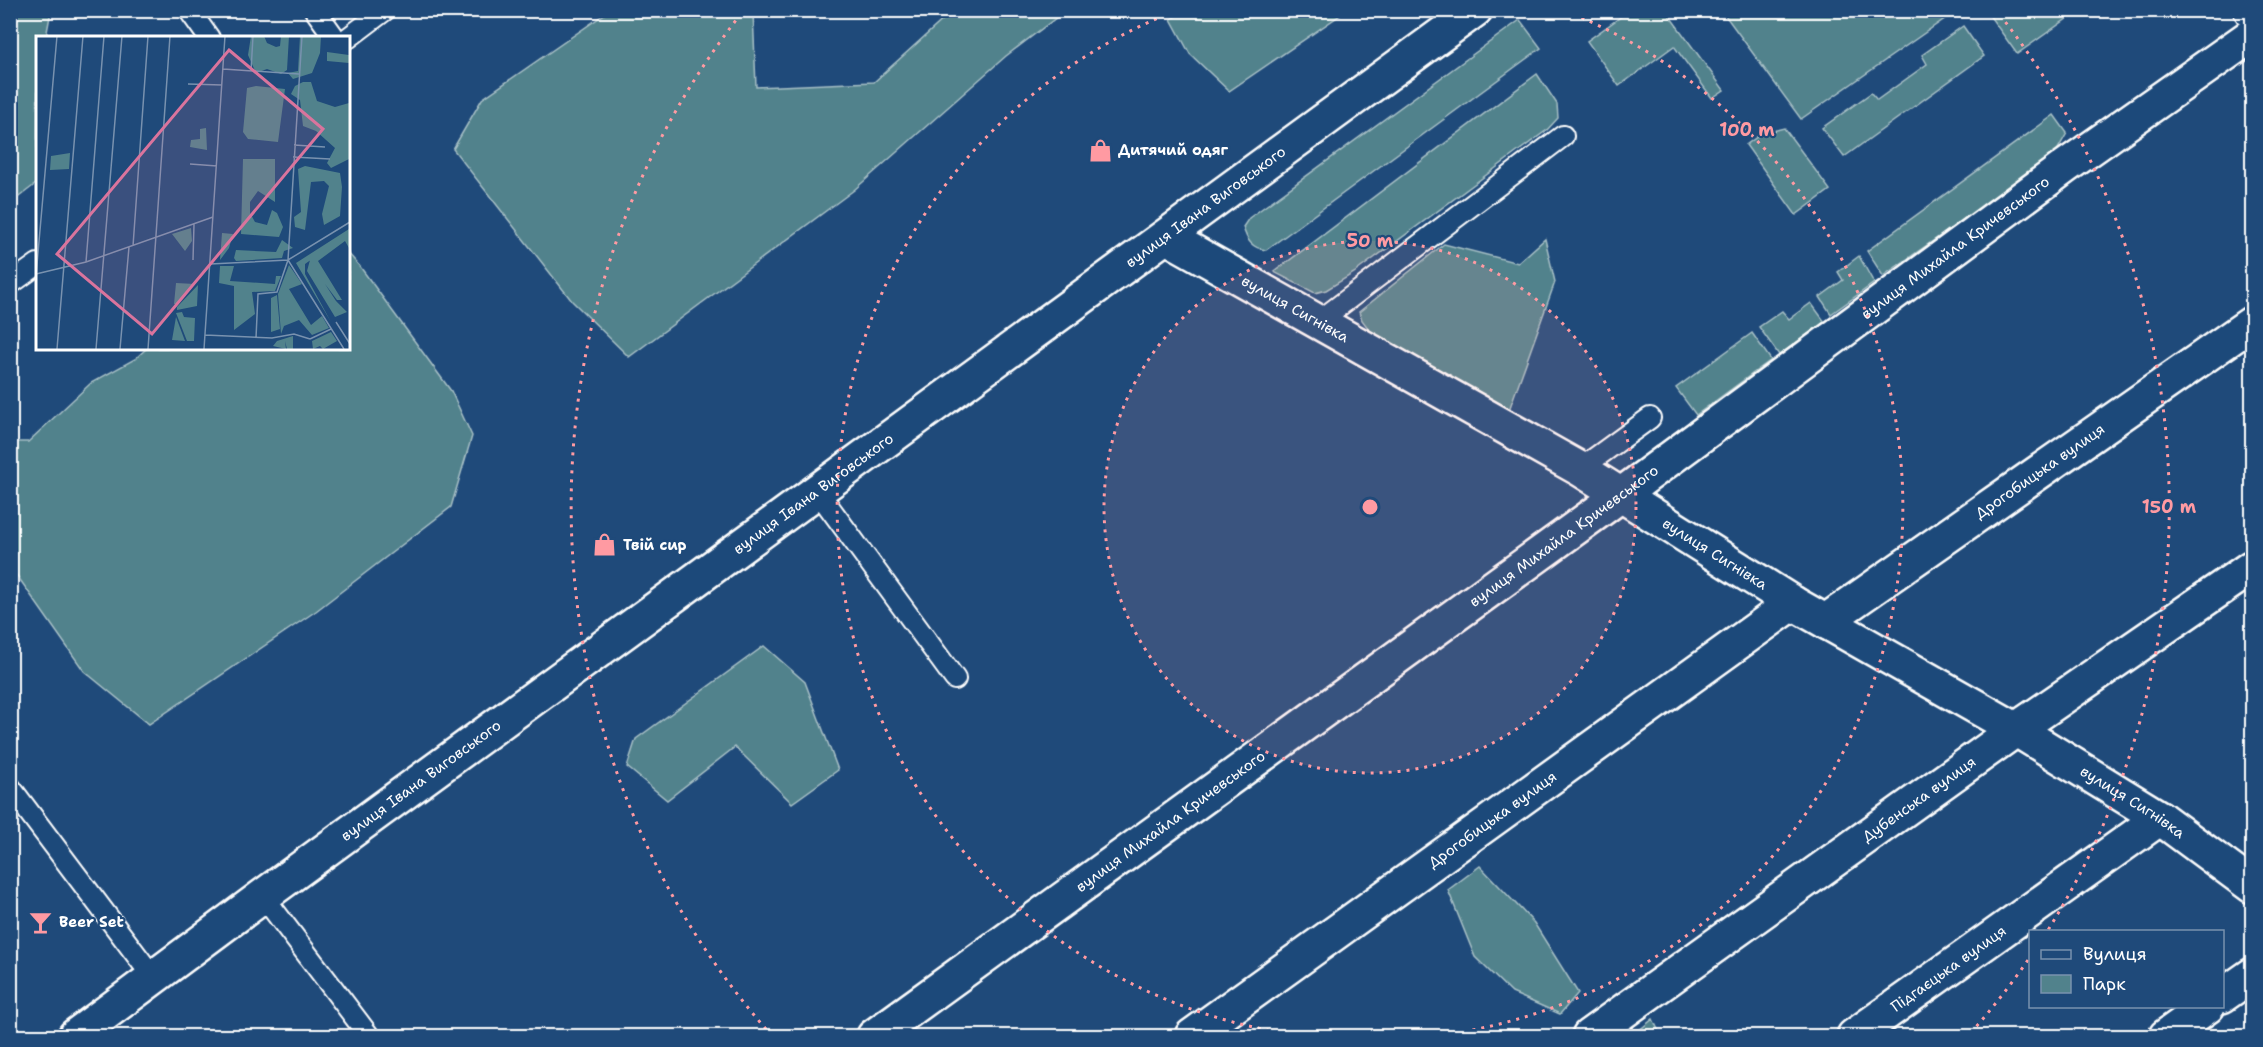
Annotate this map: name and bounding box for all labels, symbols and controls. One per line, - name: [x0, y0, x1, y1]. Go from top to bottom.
- inset map: [36, 36, 350, 350]
- text: 100 m: [1719, 118, 1775, 142]
- shop icon: Дитячий одяг: [1087, 137, 1113, 163]
- place label: Дитячий одяг: [1118, 140, 1229, 160]
- street label: вулиця Івана Виговського: [1121, 142, 1290, 272]
- street label: вулиця Михайла Кричевського: [1857, 172, 2053, 324]
- text: 50 m: [1347, 229, 1394, 253]
- street label: вулиця Сигнівка: [1238, 271, 1353, 348]
- street label: Дрогобицька вулиця: [1971, 419, 2109, 524]
- street label: вулиця Івана Виговського: [729, 428, 897, 559]
- street label: вулиця Михайла Кричевського: [1465, 460, 1663, 612]
- text: 150 m: [2142, 495, 2197, 519]
- centre of rings: [1360, 497, 1380, 517]
- street label: вулиця Сигнівка: [1658, 513, 1772, 595]
- shop icon: Твій сир: [592, 532, 618, 558]
- place label: Твій сир: [623, 535, 687, 555]
- street label: вулиця Івана Виговського: [337, 715, 505, 846]
- street label: вулиця Михайла Кричевського: [1072, 746, 1269, 897]
- street label: Дубенська вулиця: [1858, 752, 1980, 847]
- street label: вулиця Сигнівка: [2076, 761, 2189, 843]
- street label: Дрогобицька вулиця: [1424, 767, 1561, 873]
- bar icon: Beer Set: [28, 909, 54, 935]
- place label: Beer Set: [59, 912, 124, 932]
- street label: Підгаєцька вулиця: [1887, 921, 2010, 1017]
- legend: [2029, 930, 2224, 1008]
- text: Вулиця: [2083, 942, 2147, 966]
- text: Парк: [2083, 972, 2126, 996]

